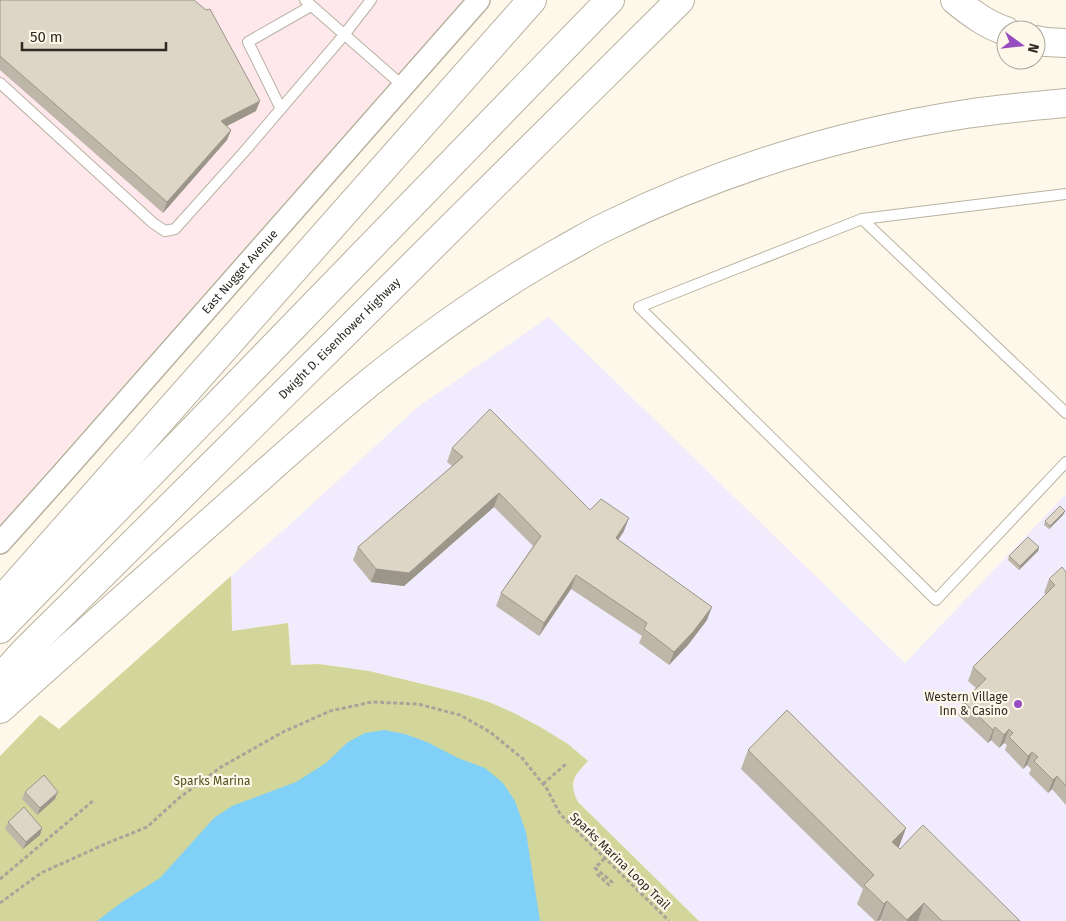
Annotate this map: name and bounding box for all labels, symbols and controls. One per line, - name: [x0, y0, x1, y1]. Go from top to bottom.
- scale bar: [22, 20, 166, 52]
- north arrow: [996, 20, 1046, 70]
- text: 50 m: [30, 28, 63, 46]
- text: N: [1024, 42, 1042, 55]
- street label: East Nugget Avenue: [199, 227, 280, 317]
- street label: Dwight D. Eisenhower Highway: [276, 275, 403, 402]
- place label: Western Village Inn & Casino: [925, 690, 1008, 718]
- marker: Western Village Inn & Casino: [1012, 698, 1024, 710]
- park label: Sparks Marina: [173, 774, 251, 788]
- street label: Sparks Marina Loop Trail: [567, 810, 673, 913]

